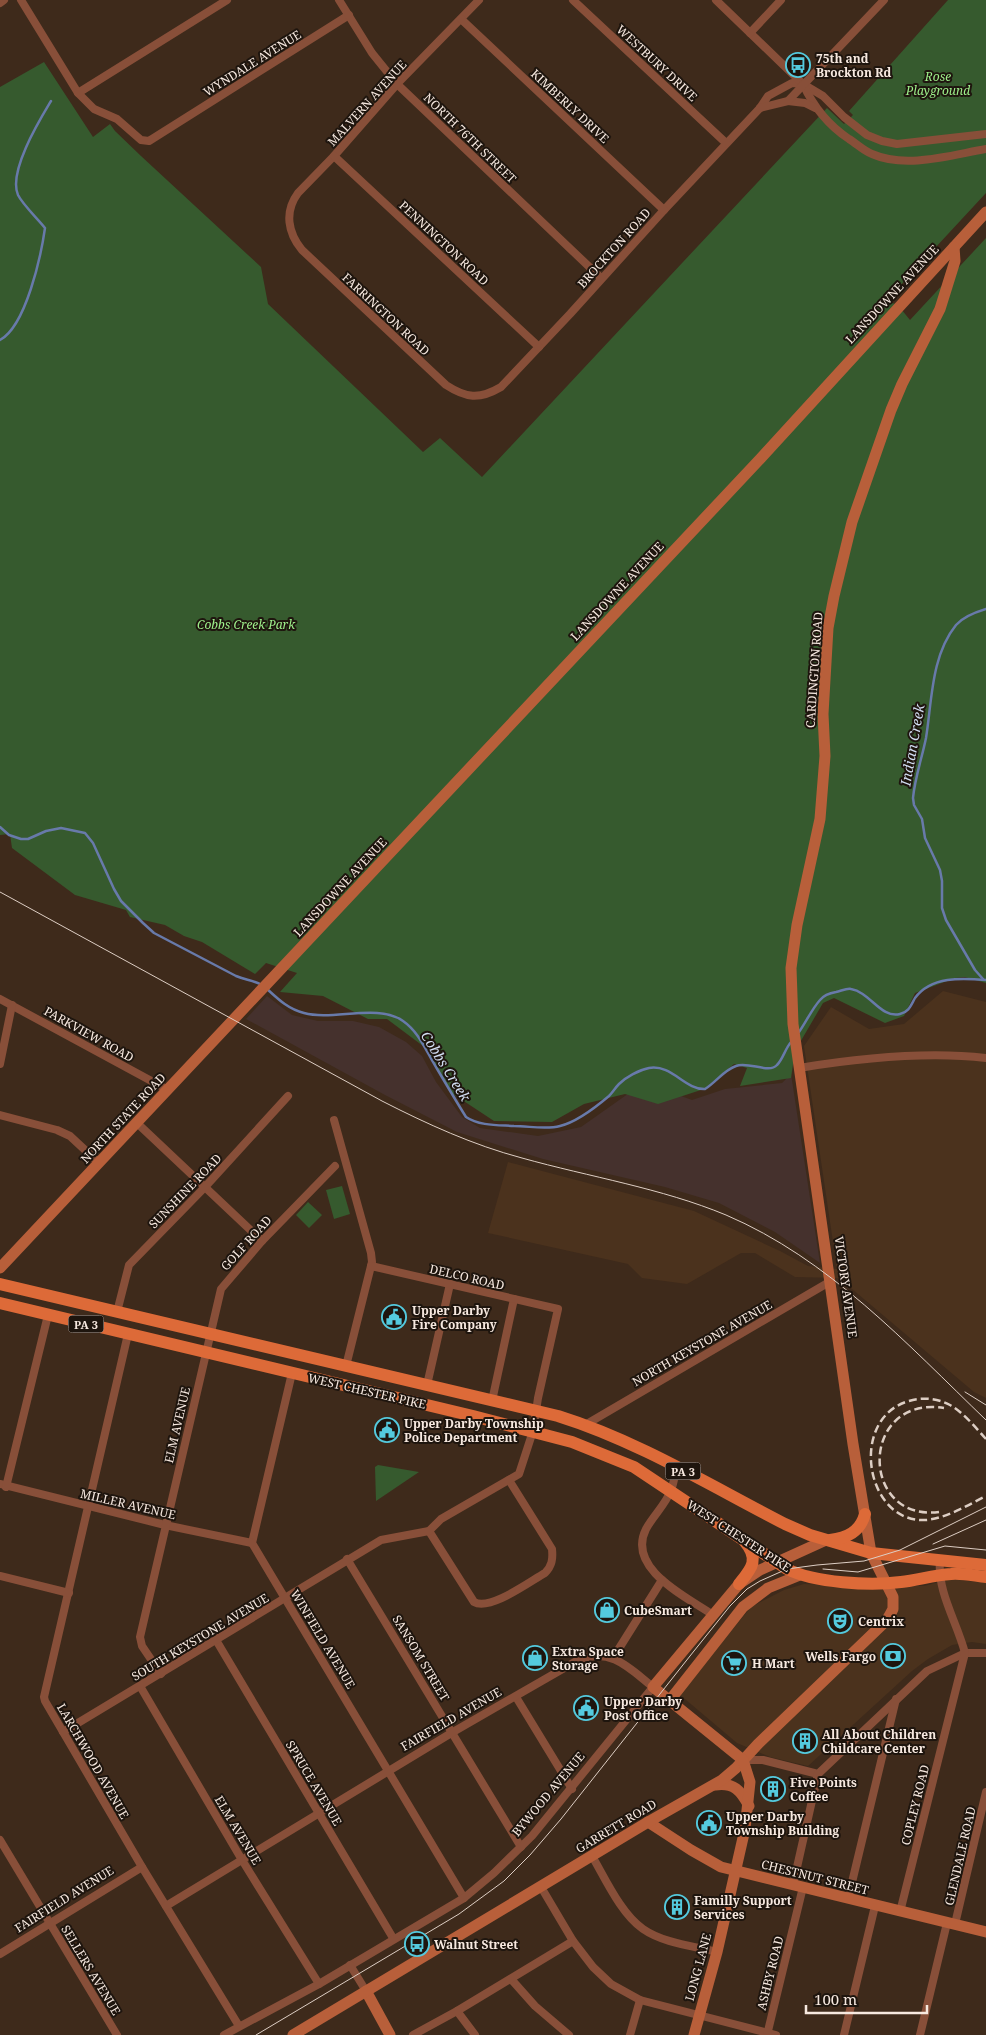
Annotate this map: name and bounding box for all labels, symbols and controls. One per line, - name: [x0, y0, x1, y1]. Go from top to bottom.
- street label: WESTBURY DRIVE: [613, 21, 701, 105]
- street label: WYNDALE AVENUE: [200, 26, 304, 100]
- place label: 75th and Brockton Rd: [816, 50, 892, 81]
- bus stop icon: 75th and Brockton Rd: [785, 52, 811, 78]
- street label: MALVERN AVENUE: [324, 56, 410, 150]
- street label: KIMBERLY DRIVE: [527, 65, 613, 147]
- park label: Rose Playground: [905, 68, 970, 99]
- street label: NORTH 76TH STREET: [420, 89, 521, 187]
- street label: PENNINGTON ROAD: [396, 197, 493, 289]
- street label: BROCKTON ROAD: [574, 204, 655, 292]
- street label: LANSDOWNE AVENUE: [842, 241, 942, 347]
- street label: FARRINGTON ROAD: [338, 269, 434, 359]
- street label: LANSDOWNE AVENUE: [567, 538, 667, 644]
- street label: CARDINGTON ROAD: [801, 611, 827, 728]
- park label: Cobbs Creek Park: [197, 616, 296, 633]
- water label: Indian Creek: [895, 702, 929, 788]
- street label: LANSDOWNE AVENUE: [290, 834, 390, 940]
- street label: PARKVIEW ROAD: [41, 1002, 137, 1066]
- water label: Cobbs Creek: [417, 1027, 476, 1106]
- street label: NORTH STATE ROAD: [77, 1069, 170, 1167]
- street label: SUNSHINE ROAD: [145, 1150, 225, 1232]
- street label: GOLF ROAD: [217, 1212, 275, 1274]
- street label: VICTORY AVENUE: [830, 1235, 862, 1339]
- street label: DELCO ROAD: [428, 1260, 506, 1294]
- street label: NORTH KEYSTONE AVENUE: [629, 1296, 775, 1390]
- place label: Upper Darby Fire Company: [412, 1302, 497, 1333]
- public building icon: Upper Darby Fire Company: [381, 1304, 407, 1330]
- road number: PA 3: [68, 1316, 104, 1332]
- street label: WEST CHESTER PIKE: [306, 1369, 428, 1413]
- street label: ELM AVENUE: [160, 1385, 194, 1465]
- place label: Upper Darby Township Police Department: [404, 1415, 544, 1446]
- public building icon: Upper Darby Township Police Department: [374, 1417, 400, 1443]
- road number: PA 3: [666, 1462, 700, 1480]
- street label: MILLER AVENUE: [79, 1485, 177, 1523]
- street label: WEST CHESTER PIKE: [684, 1496, 794, 1576]
- street label: WINFIELD AVENUE: [287, 1586, 359, 1692]
- street label: SOUTH KEYSTONE AVENUE: [128, 1589, 272, 1685]
- shop icon: CubeSmart: [594, 1597, 620, 1623]
- place label: CubeSmart: [624, 1602, 692, 1619]
- theatre icon: Centrix: [827, 1608, 853, 1634]
- street label: SANSOM STREET: [389, 1612, 454, 1705]
- place label: Centrix: [858, 1613, 904, 1630]
- place label: Extra Space Storage: [552, 1643, 624, 1674]
- bank icon: Wells Fargo: [880, 1643, 906, 1669]
- shop icon: Extra Space Storage: [522, 1645, 548, 1671]
- place label: Wells Fargo: [805, 1648, 876, 1665]
- supermarket icon: H Mart: [721, 1650, 747, 1676]
- place label: H Mart: [752, 1655, 795, 1672]
- street label: FAIRFIELD AVENUE: [398, 1683, 504, 1755]
- place label: Upper Darby Post Office: [604, 1693, 682, 1724]
- public building icon: Upper Darby Post Office: [573, 1695, 599, 1721]
- street label: LARCHWOOD AVENUE: [53, 1700, 133, 1822]
- place label: All About Children Childcare Center: [822, 1726, 936, 1757]
- building icon: All About Children Childcare Center: [792, 1728, 818, 1754]
- street label: SPRUCE AVENUE: [282, 1737, 346, 1829]
- street label: BYWOOD AVENUE: [508, 1748, 588, 1840]
- street label: COPLEY ROAD: [897, 1763, 933, 1847]
- place label: Five Points Coffee: [790, 1774, 857, 1805]
- building icon: Five Points Coffee: [760, 1776, 786, 1802]
- street label: ELM AVENUE: [211, 1792, 265, 1868]
- street label: GARRETT ROAD: [572, 1795, 660, 1857]
- street label: GLENDALE ROAD: [940, 1805, 980, 1907]
- place label: Upper Darby Township Building: [726, 1808, 839, 1839]
- public building icon: Upper Darby Township Building: [696, 1810, 722, 1836]
- street label: CHESTNUT STREET: [760, 1855, 871, 1899]
- street label: FAIRFIELD AVENUE: [11, 1862, 117, 1936]
- place label: Familly Support Services: [694, 1892, 792, 1923]
- building icon: Familly Support Services: [664, 1894, 690, 1920]
- street label: SELLERS AVENUE: [57, 1922, 125, 2018]
- bus stop icon: Walnut Street: [404, 1931, 430, 1957]
- street label: LONG LANE: [681, 1931, 715, 2003]
- street label: ASHBY ROAD: [753, 1934, 788, 2012]
- place label: Walnut Street: [434, 1936, 518, 1953]
- scale bar: [806, 1982, 927, 2014]
- text: 100 m: [814, 1989, 857, 2009]

